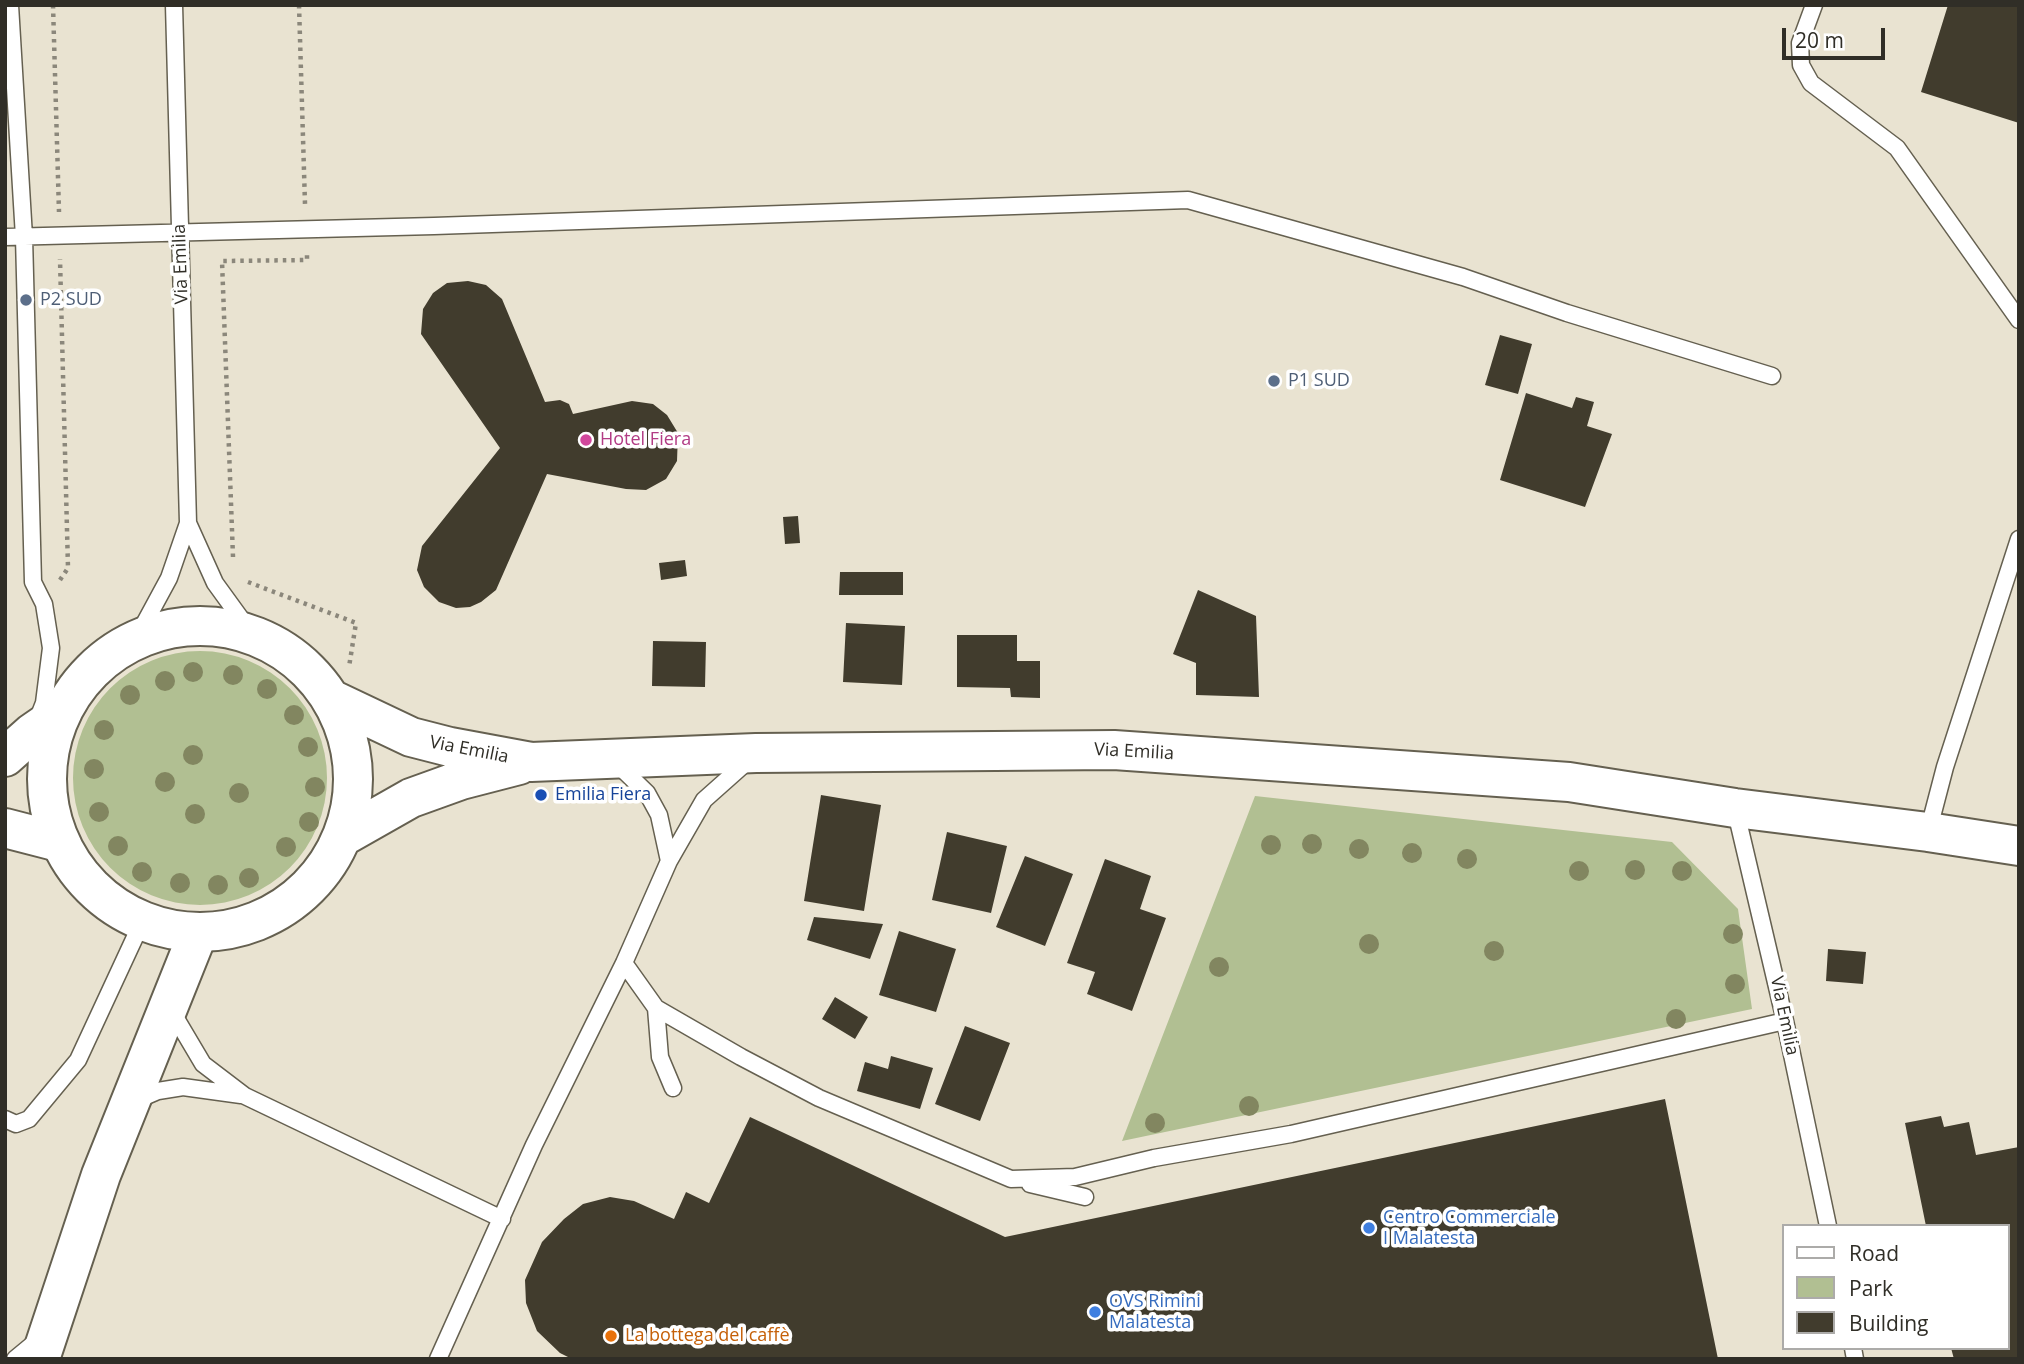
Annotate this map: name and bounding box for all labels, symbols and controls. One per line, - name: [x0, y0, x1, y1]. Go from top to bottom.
- scale bar: [1786, 14, 1889, 58]
- text: 20 m: [1795, 26, 1844, 54]
- street label: Via Emilia: [169, 224, 193, 304]
- place label: P2 SUD: [40, 289, 102, 311]
- marker: P2 SUD: [18, 292, 34, 308]
- place label: P1 SUD: [1288, 370, 1350, 392]
- marker: P1 SUD: [1266, 373, 1282, 389]
- place label: Hotel Fiera: [600, 429, 691, 451]
- marker: Hotel Fiera: [578, 432, 594, 448]
- street label: Via Emilia: [428, 732, 510, 768]
- street label: Via Emilia: [1093, 739, 1175, 765]
- place label: Emilia Fiera: [555, 784, 651, 806]
- marker: Emilia Fiera: [533, 787, 549, 803]
- street label: Via Emilia: [1765, 975, 1803, 1057]
- place label: Centro Commerciale I Malatesta: [1383, 1207, 1556, 1250]
- marker: Centro Commerciale I Malatesta: [1361, 1220, 1377, 1236]
- legend: [1783, 1224, 2010, 1350]
- text: Road: [1849, 1239, 1899, 1267]
- text: Park: [1849, 1274, 1893, 1302]
- place label: OVS Rimini Malatesta: [1109, 1291, 1201, 1334]
- marker: OVS Rimini Malatesta: [1087, 1304, 1103, 1320]
- text: Building: [1849, 1309, 1928, 1337]
- place label: La bottega del caffè: [625, 1325, 789, 1347]
- marker: La bottega del caffè: [603, 1328, 619, 1344]

